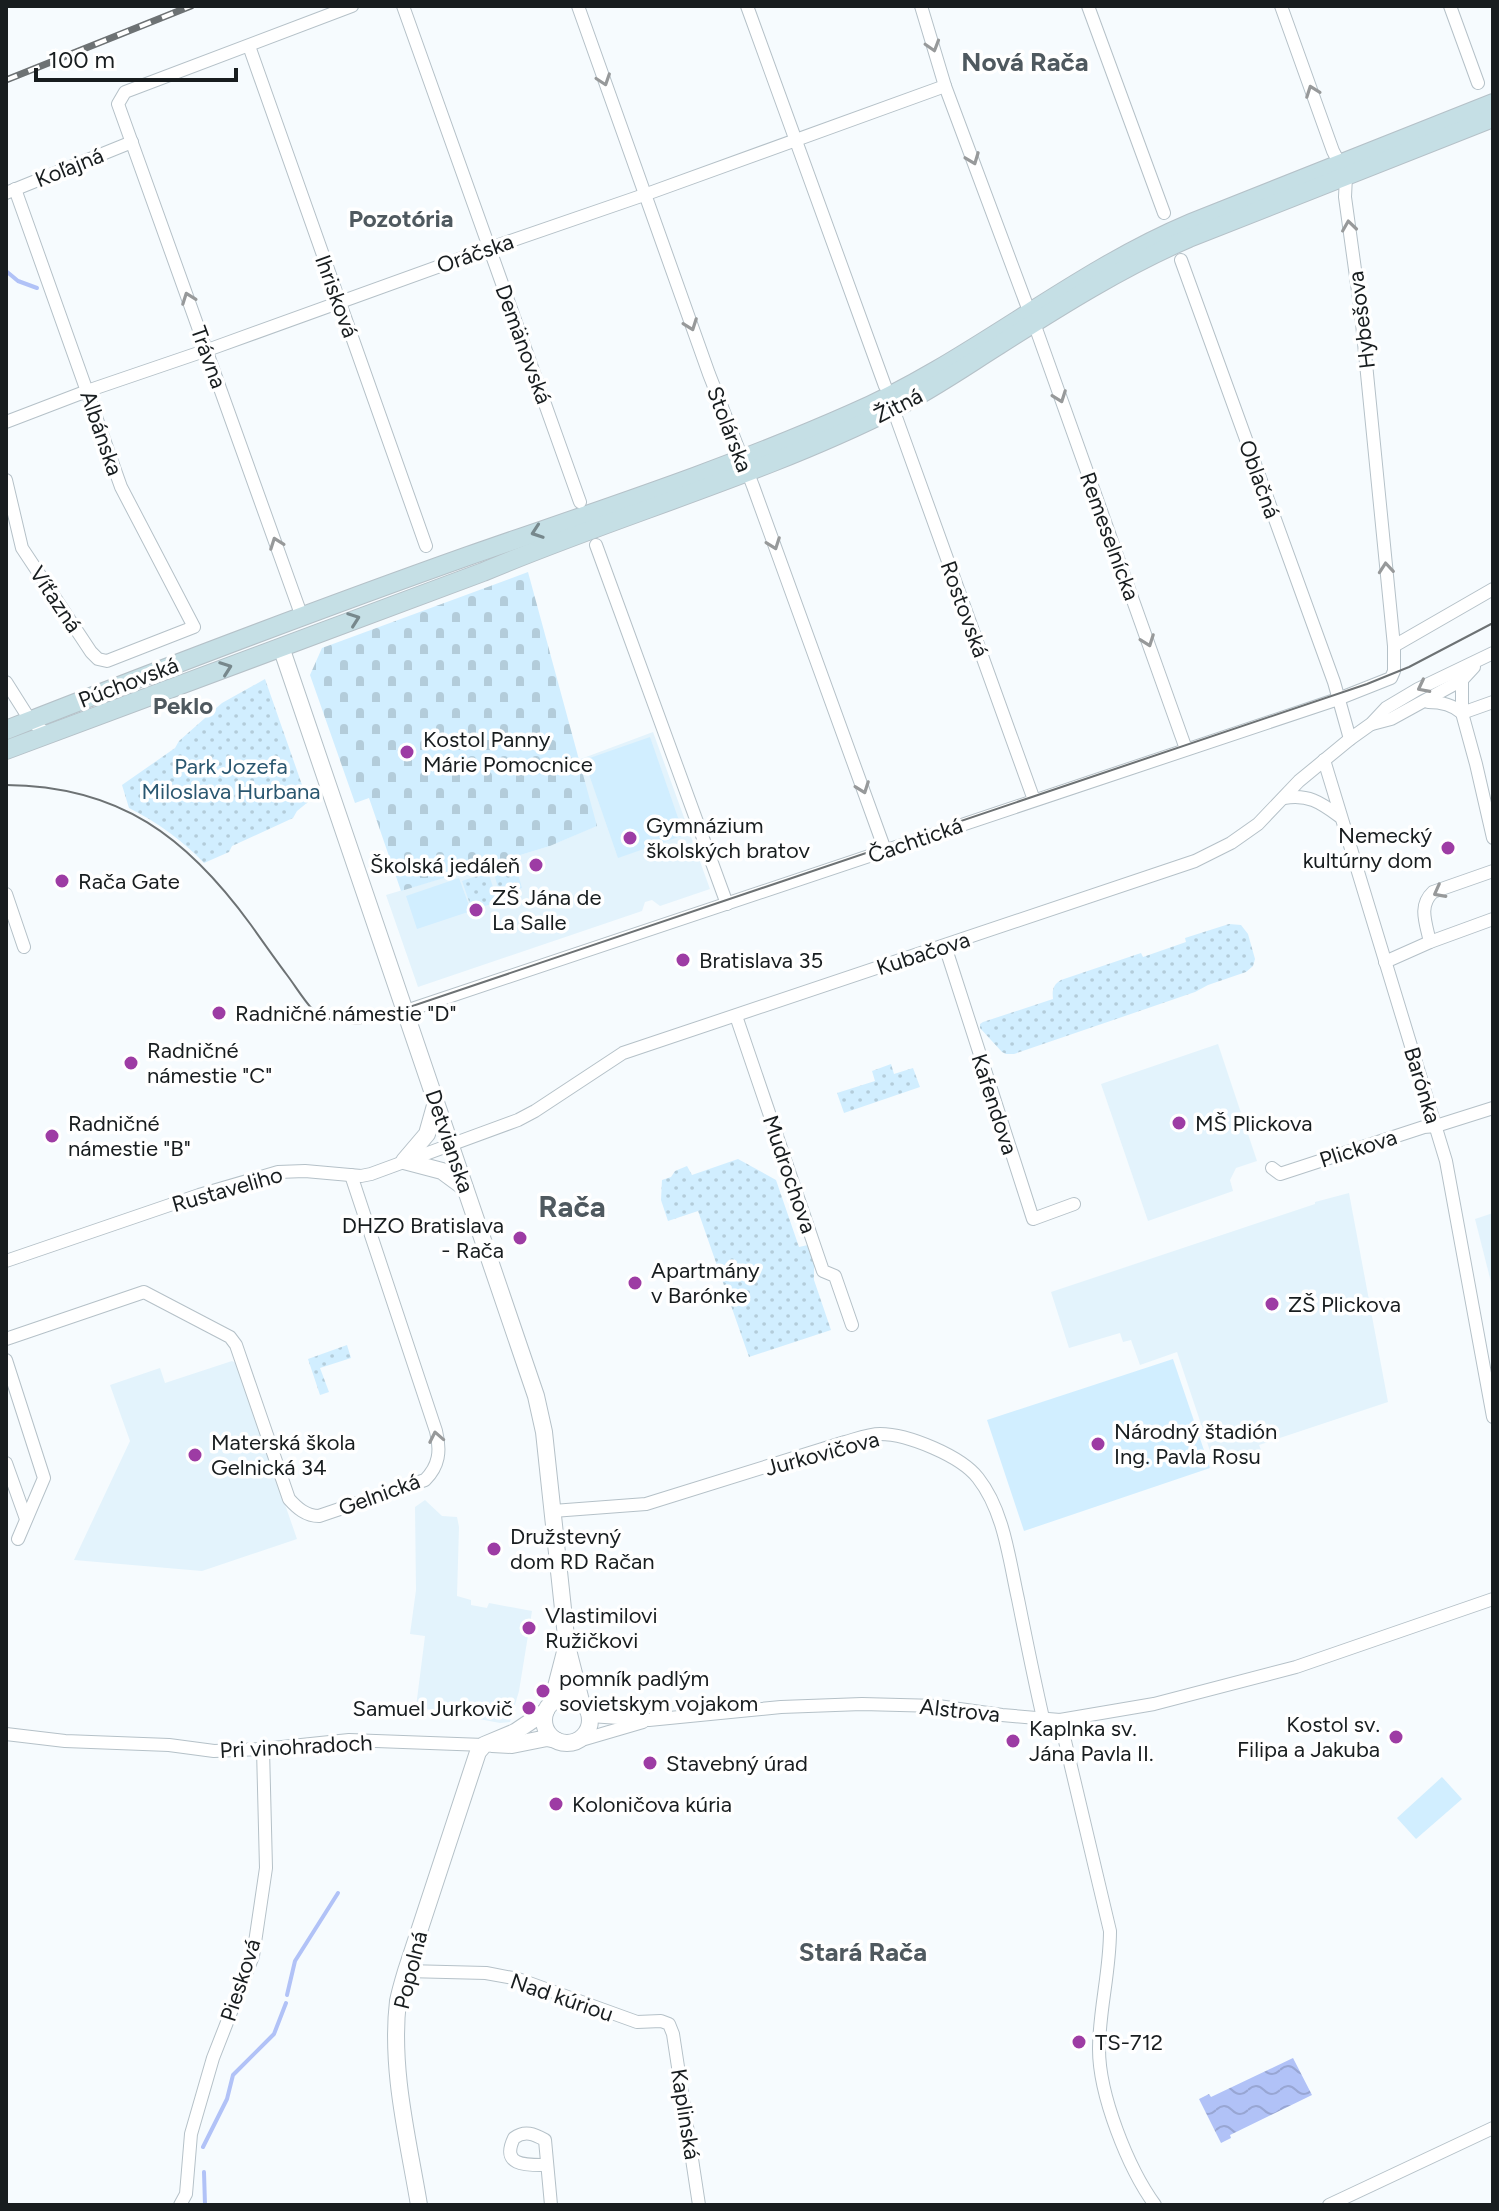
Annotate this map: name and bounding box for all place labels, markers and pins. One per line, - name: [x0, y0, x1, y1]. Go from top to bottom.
- place label: Kostol Panny Márie Pomocnice: [423, 726, 593, 778]
- marker: Kostol Panny Márie Pomocnice: [398, 743, 416, 761]
- place label: Gymnázium školských bratov: [646, 812, 810, 864]
- place label: Nemecký kultúrny dom: [1303, 822, 1432, 874]
- marker: Gymnázium školských bratov: [621, 829, 639, 847]
- marker: Nemecký kultúrny dom: [1439, 839, 1457, 857]
- place label: Školská jedáleň: [370, 852, 520, 879]
- marker: Školská jedáleň: [527, 856, 545, 874]
- place label: Rača Gate: [78, 868, 180, 895]
- marker: Rača Gate: [53, 872, 71, 890]
- place label: ZŠ Jána de La Salle: [492, 884, 601, 936]
- marker: ZŠ Jána de La Salle: [467, 901, 485, 919]
- place label: Bratislava 35: [699, 947, 823, 974]
- marker: Bratislava 35: [674, 951, 692, 969]
- place label: Radničné námestie "D": [235, 1000, 456, 1027]
- marker: Radničné námestie "D": [210, 1004, 228, 1022]
- place label: Radničné námestie "C": [147, 1037, 272, 1089]
- marker: Radničné námestie "C": [122, 1054, 140, 1072]
- place label: Radničné námestie "B": [68, 1110, 191, 1162]
- place label: MŠ Plickova: [1195, 1110, 1312, 1137]
- marker: MŠ Plickova: [1170, 1114, 1188, 1132]
- marker: Radničné námestie "B": [43, 1127, 61, 1145]
- place label: DHZO Bratislava - Rača: [342, 1212, 504, 1264]
- marker: DHZO Bratislava - Rača: [511, 1229, 529, 1247]
- place label: Apartmány v Barónke: [651, 1257, 760, 1309]
- marker: Apartmány v Barónke: [626, 1274, 644, 1292]
- place label: ZŠ Plickova: [1288, 1291, 1401, 1318]
- marker: ZŠ Plickova: [1263, 1295, 1281, 1313]
- place label: Národný štadión Ing. Pavla Rosu: [1114, 1418, 1277, 1470]
- place label: Materská škola Gelnická 34: [211, 1429, 355, 1481]
- marker: Národný štadión Ing. Pavla Rosu: [1089, 1435, 1107, 1453]
- marker: Materská škola Gelnická 34: [186, 1446, 204, 1464]
- place label: Družstevný dom RD Račan: [510, 1523, 655, 1575]
- marker: Družstevný dom RD Račan: [485, 1540, 503, 1558]
- place label: Vlastimilovi Ružičkovi: [545, 1602, 658, 1654]
- marker: Vlastimilovi Ružičkovi: [520, 1619, 538, 1637]
- place label: pomník padlým sovietskym vojakom: [559, 1665, 758, 1717]
- marker: pomník padlým sovietskym vojakom: [534, 1682, 552, 1700]
- place label: Samuel Jurkovič: [353, 1695, 513, 1722]
- marker: Samuel Jurkovič: [520, 1699, 538, 1717]
- place label: Kostol sv. Filipa a Jakuba: [1237, 1711, 1380, 1763]
- place label: Kaplnka sv. Jána Pavla II.: [1029, 1715, 1153, 1767]
- marker: Kostol sv. Filipa a Jakuba: [1387, 1728, 1405, 1746]
- marker: Kaplnka sv. Jána Pavla II.: [1004, 1732, 1022, 1750]
- place label: Stavebný úrad: [666, 1750, 808, 1777]
- marker: Stavebný úrad: [641, 1754, 659, 1772]
- place label: Koloničova kúria: [572, 1791, 732, 1818]
- marker: Koloničova kúria: [547, 1795, 565, 1813]
- place label: TS-712: [1095, 2029, 1163, 2056]
- marker: TS-712: [1070, 2033, 1088, 2051]

